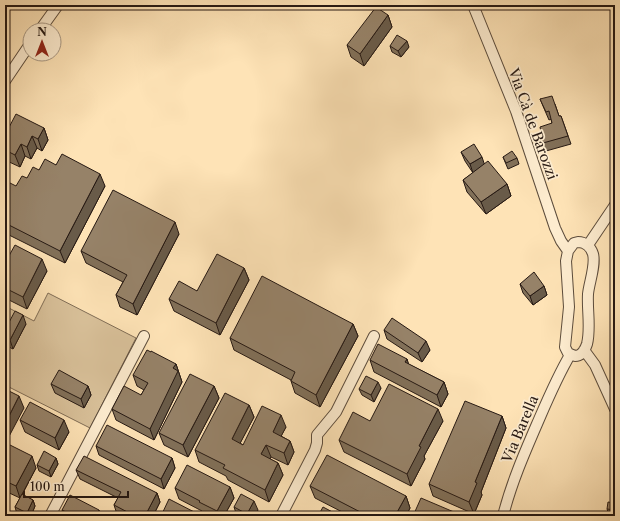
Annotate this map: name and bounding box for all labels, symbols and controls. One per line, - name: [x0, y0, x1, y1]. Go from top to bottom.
- north arrow: [22, 22, 62, 62]
- text: N: [37, 25, 47, 39]
- street label: Via Cà de Barozzi: [504, 65, 562, 182]
- street label: Via Barella: [497, 392, 543, 466]
- scale bar: [24, 473, 128, 499]
- text: 100 m: [30, 479, 65, 494]

